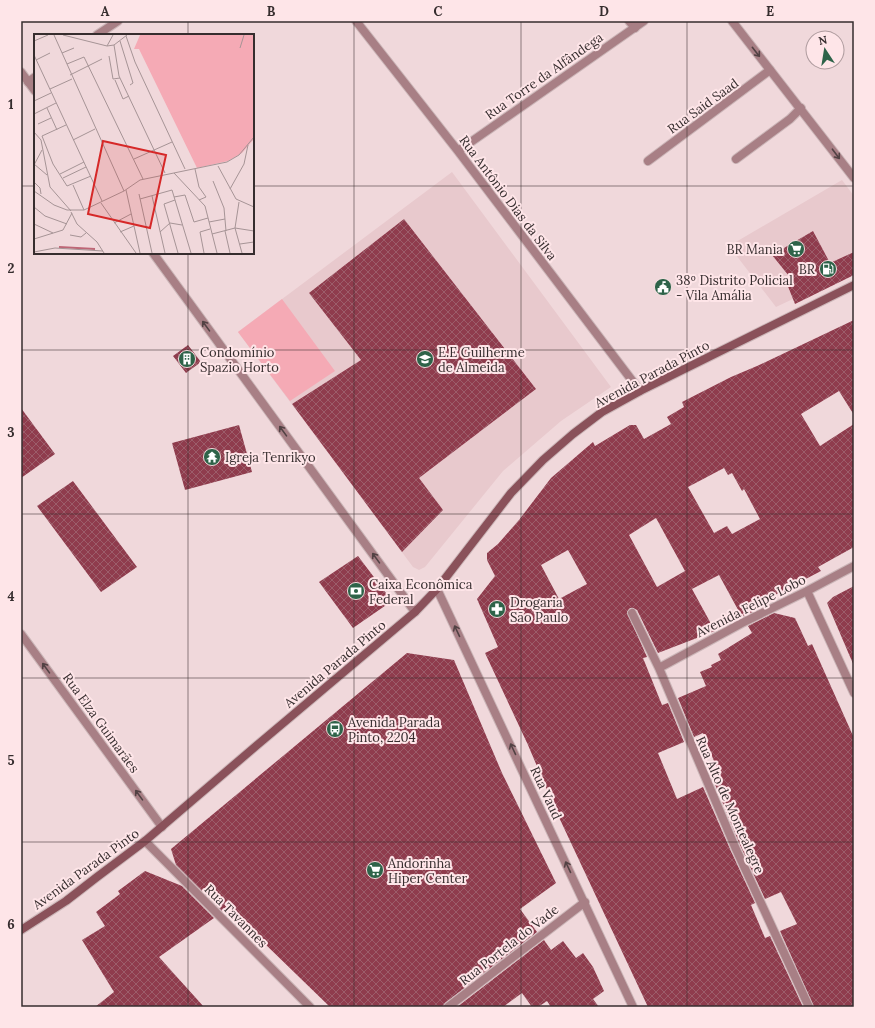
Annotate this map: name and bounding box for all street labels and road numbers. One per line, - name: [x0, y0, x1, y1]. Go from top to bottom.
- street label: Rua Torre da Alfândega: [482, 29, 607, 123]
- street label: Rua Said Saad: [664, 74, 742, 137]
- street label: Rua Antônio Dias da Silva: [455, 132, 561, 264]
- street label: Avenida Parada Pinto: [591, 336, 713, 412]
- street label: Avenida Felipe Lobo: [693, 571, 809, 641]
- street label: Avenida Parada Pinto: [280, 616, 390, 712]
- street label: Rua Elza Guimarães: [59, 670, 143, 776]
- street label: Rua Alto de Montealegre: [692, 734, 768, 876]
- street label: Rua Vaud: [526, 764, 566, 822]
- street label: Avenida Parada Pinto: [29, 824, 143, 914]
- street label: Rua Tavannes: [201, 881, 271, 951]
- street label: Rua Portela do Vade: [456, 901, 562, 989]

